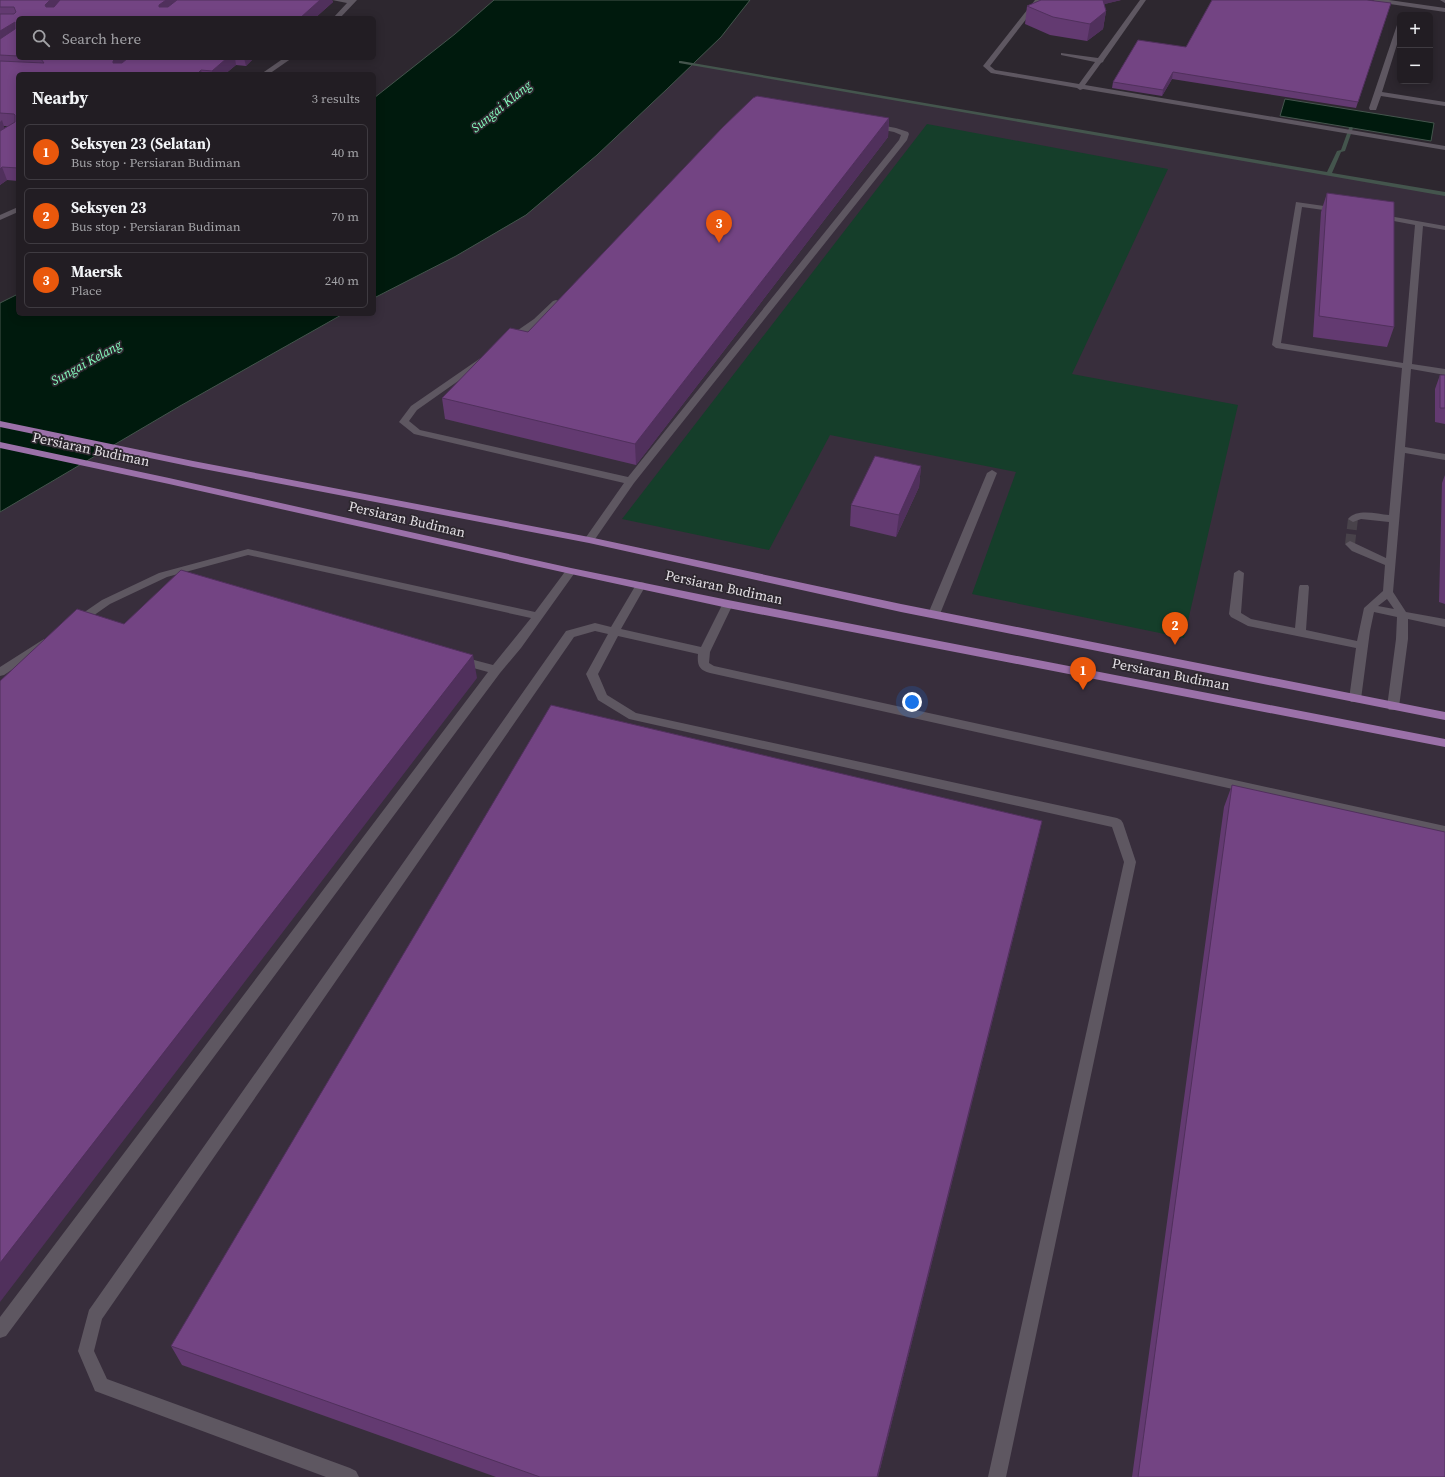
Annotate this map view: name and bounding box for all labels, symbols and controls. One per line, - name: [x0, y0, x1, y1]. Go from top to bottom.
- map controls: [1397, 12, 1433, 84]
- button: +: [1397, 12, 1433, 48]
- search box: [16, 16, 376, 60]
- icon: search: [30, 27, 52, 49]
- text: Search here: [62, 28, 141, 49]
- button: −: [1397, 48, 1433, 84]
- water label: Sungai Klang: [467, 76, 536, 136]
- text: Nearby: [32, 86, 88, 110]
- text: 3 results: [312, 90, 360, 107]
- text: Seksyen 23 (Selatan): [71, 133, 211, 154]
- text: 1: [42, 144, 50, 161]
- text: 40 m: [331, 144, 359, 161]
- text: Bus stop · Persiaran Budiman: [71, 154, 241, 171]
- text: Seksyen 23: [71, 197, 146, 218]
- text: 2: [42, 208, 50, 225]
- text: 70 m: [331, 208, 359, 225]
- pin: 3: [706, 210, 732, 243]
- text: Bus stop · Persiaran Budiman: [71, 218, 241, 235]
- text: Maersk: [71, 261, 122, 282]
- text: 3: [42, 272, 50, 289]
- text: 240 m: [325, 272, 359, 289]
- text: Place: [71, 282, 102, 299]
- water label: Sungai Kelang: [48, 336, 125, 389]
- street label: Persiaran Budiman: [30, 427, 152, 471]
- street label: Persiaran Budiman: [346, 496, 468, 542]
- street label: Persiaran Budiman: [663, 565, 785, 609]
- pin: 2: [1162, 612, 1188, 645]
- street label: Persiaran Budiman: [1110, 653, 1232, 695]
- pin: 1: [1070, 657, 1096, 690]
- your location: [902, 692, 922, 712]

